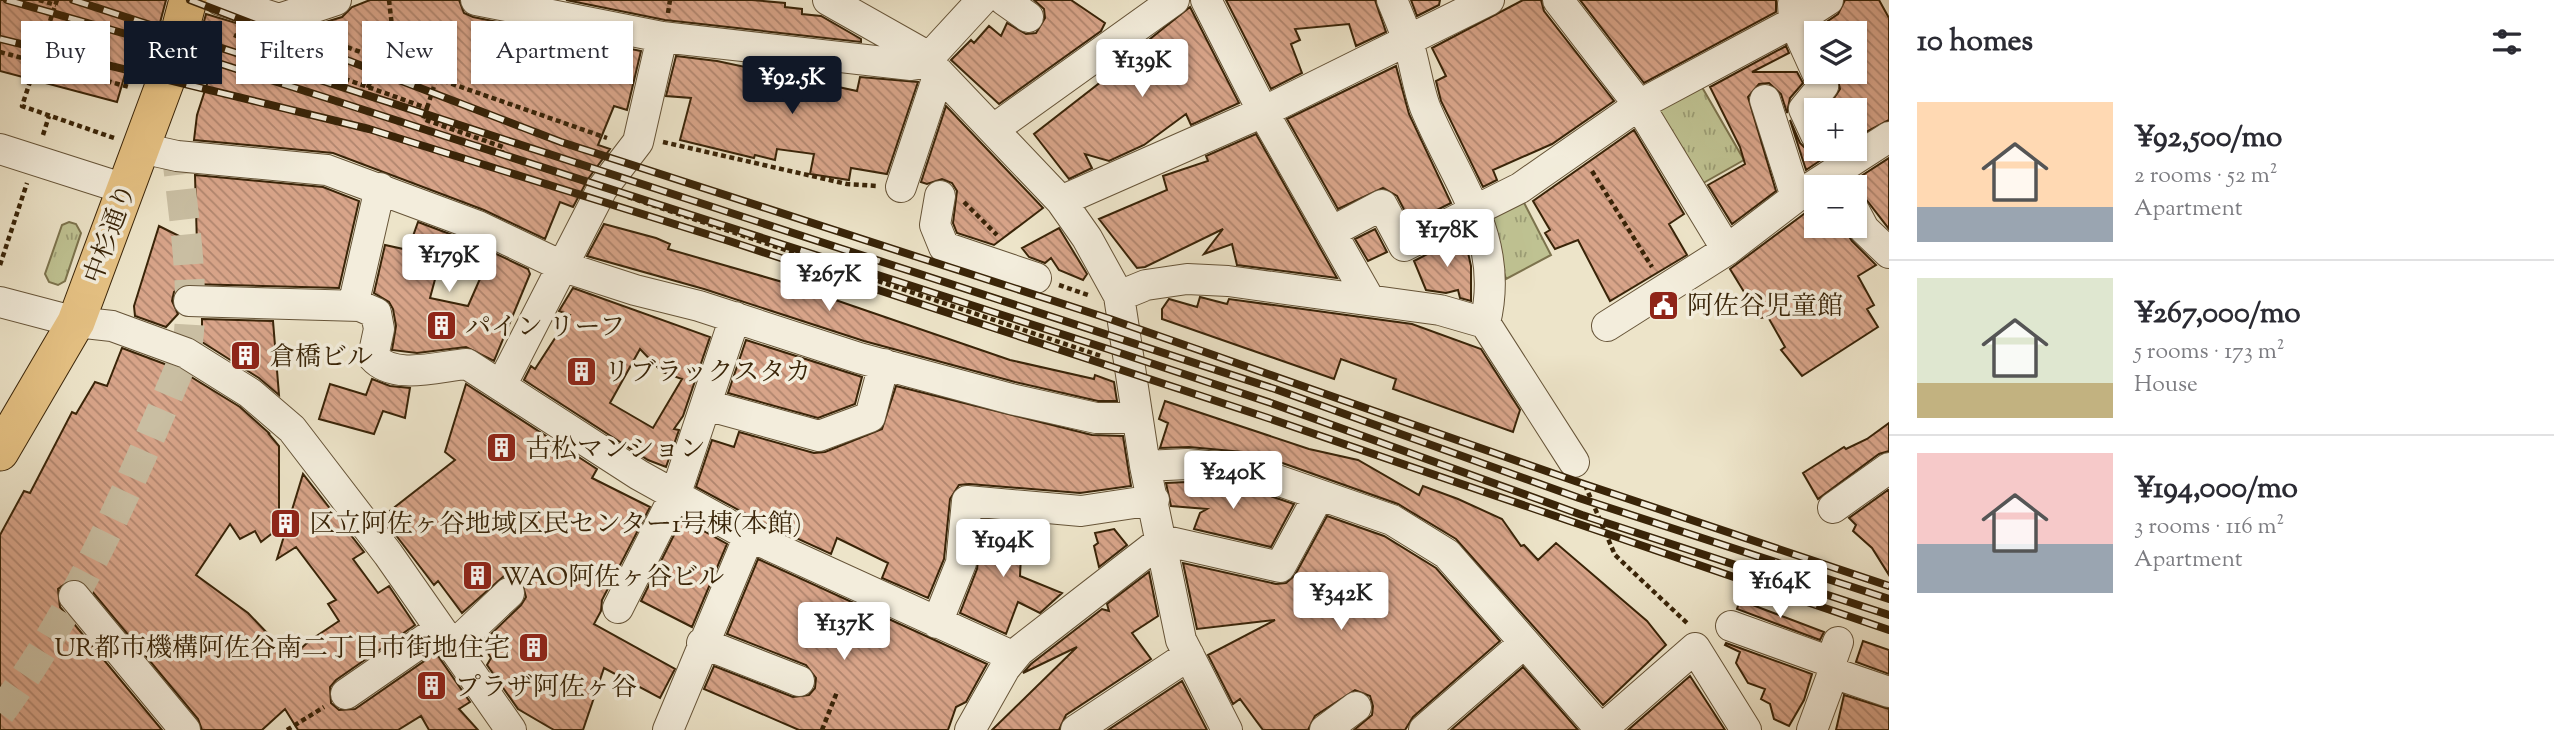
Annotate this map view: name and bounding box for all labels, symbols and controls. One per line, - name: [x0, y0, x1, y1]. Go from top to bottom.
- chip: Buy: [21, 21, 110, 84]
- chip: Rent: [124, 21, 222, 84]
- chip: Filters: [236, 21, 348, 84]
- chip: New: [362, 21, 457, 84]
- chip: Apartment: [471, 21, 633, 84]
- map controls: [1804, 21, 1867, 238]
- button: layers: [1804, 21, 1867, 84]
- text: 10 homes: [1917, 21, 2033, 64]
- icon: filters: [2488, 23, 2526, 61]
- pin: ¥139K: [1093, 40, 1191, 99]
- text: ¥139K: [1112, 45, 1172, 78]
- pin: ¥92.5K: [735, 57, 849, 116]
- text: ¥92.5K: [759, 62, 825, 95]
- button: +: [1804, 98, 1867, 161]
- text: ¥92,500/mo: [2134, 117, 2282, 160]
- icon: home: [1973, 130, 2057, 214]
- text: 2 rooms · 52 m²: [2134, 160, 2277, 193]
- button: −: [1804, 175, 1867, 238]
- street label: 中杉通り: [76, 179, 147, 289]
- text: Apartment: [2134, 193, 2243, 226]
- pin: ¥178K: [1398, 210, 1496, 269]
- text: ¥178K: [1416, 215, 1478, 248]
- pin: ¥179K: [400, 234, 498, 294]
- text: ¥179K: [418, 240, 480, 273]
- pin: ¥267K: [780, 254, 878, 313]
- text: ¥267K: [797, 259, 861, 292]
- public building icon: 阿佐谷児童館: [1647, 288, 1681, 322]
- place label: 阿佐谷児童館: [1687, 289, 1843, 326]
- text: ¥267,000/mo: [2134, 293, 2301, 336]
- icon: home: [1973, 306, 2057, 390]
- building icon: パイン リーフ: [425, 309, 459, 343]
- place label: パイン リーフ: [465, 310, 625, 347]
- text: 5 rooms · 173 m²: [2134, 336, 2285, 369]
- building icon: 倉橋ビル: [229, 339, 263, 373]
- place label: 倉橋ビル: [269, 340, 373, 377]
- building icon: リブラックスタカ: [564, 354, 598, 388]
- place label: リブラックスタカ: [604, 355, 811, 392]
- text: House: [2134, 369, 2198, 402]
- building icon: 古松マンション: [485, 431, 519, 465]
- place label: 古松マンション: [525, 432, 706, 469]
- pin: ¥240K: [1184, 452, 1282, 511]
- text: ¥240K: [1200, 457, 1266, 490]
- text: ¥194,000/mo: [2134, 468, 2298, 511]
- icon: home: [1973, 481, 2057, 565]
- building icon: 区立阿佐ヶ谷地域区民センター1号棟(本館): [269, 506, 303, 540]
- place label: 区立阿佐ヶ谷地域区民センター1号棟(本館): [309, 507, 802, 544]
- text: 3 rooms · 116 m²: [2134, 511, 2284, 544]
- pin: ¥194K: [954, 520, 1052, 579]
- text: ¥194K: [972, 525, 1034, 558]
- text: Apartment: [2134, 544, 2243, 577]
- building icon: WAO阿佐ヶ谷ビル: [461, 559, 495, 593]
- place label: WAO阿佐ヶ谷ビル: [501, 560, 724, 597]
- pin: ¥164K: [1731, 560, 1829, 620]
- text: ¥164K: [1749, 566, 1811, 599]
- pin: ¥342K: [1292, 572, 1390, 632]
- text: ¥342K: [1309, 578, 1373, 611]
- pin: ¥137K: [795, 602, 893, 662]
- text: ¥137K: [814, 608, 874, 641]
- building icon: UR都市機構阿佐谷南二丁目市街地住宅: [516, 630, 550, 664]
- place label: UR都市機構阿佐谷南二丁目市街地住宅: [54, 631, 510, 668]
- building icon: プラザ阿佐ヶ谷: [415, 669, 449, 703]
- place label: プラザ阿佐ヶ谷: [455, 670, 637, 707]

